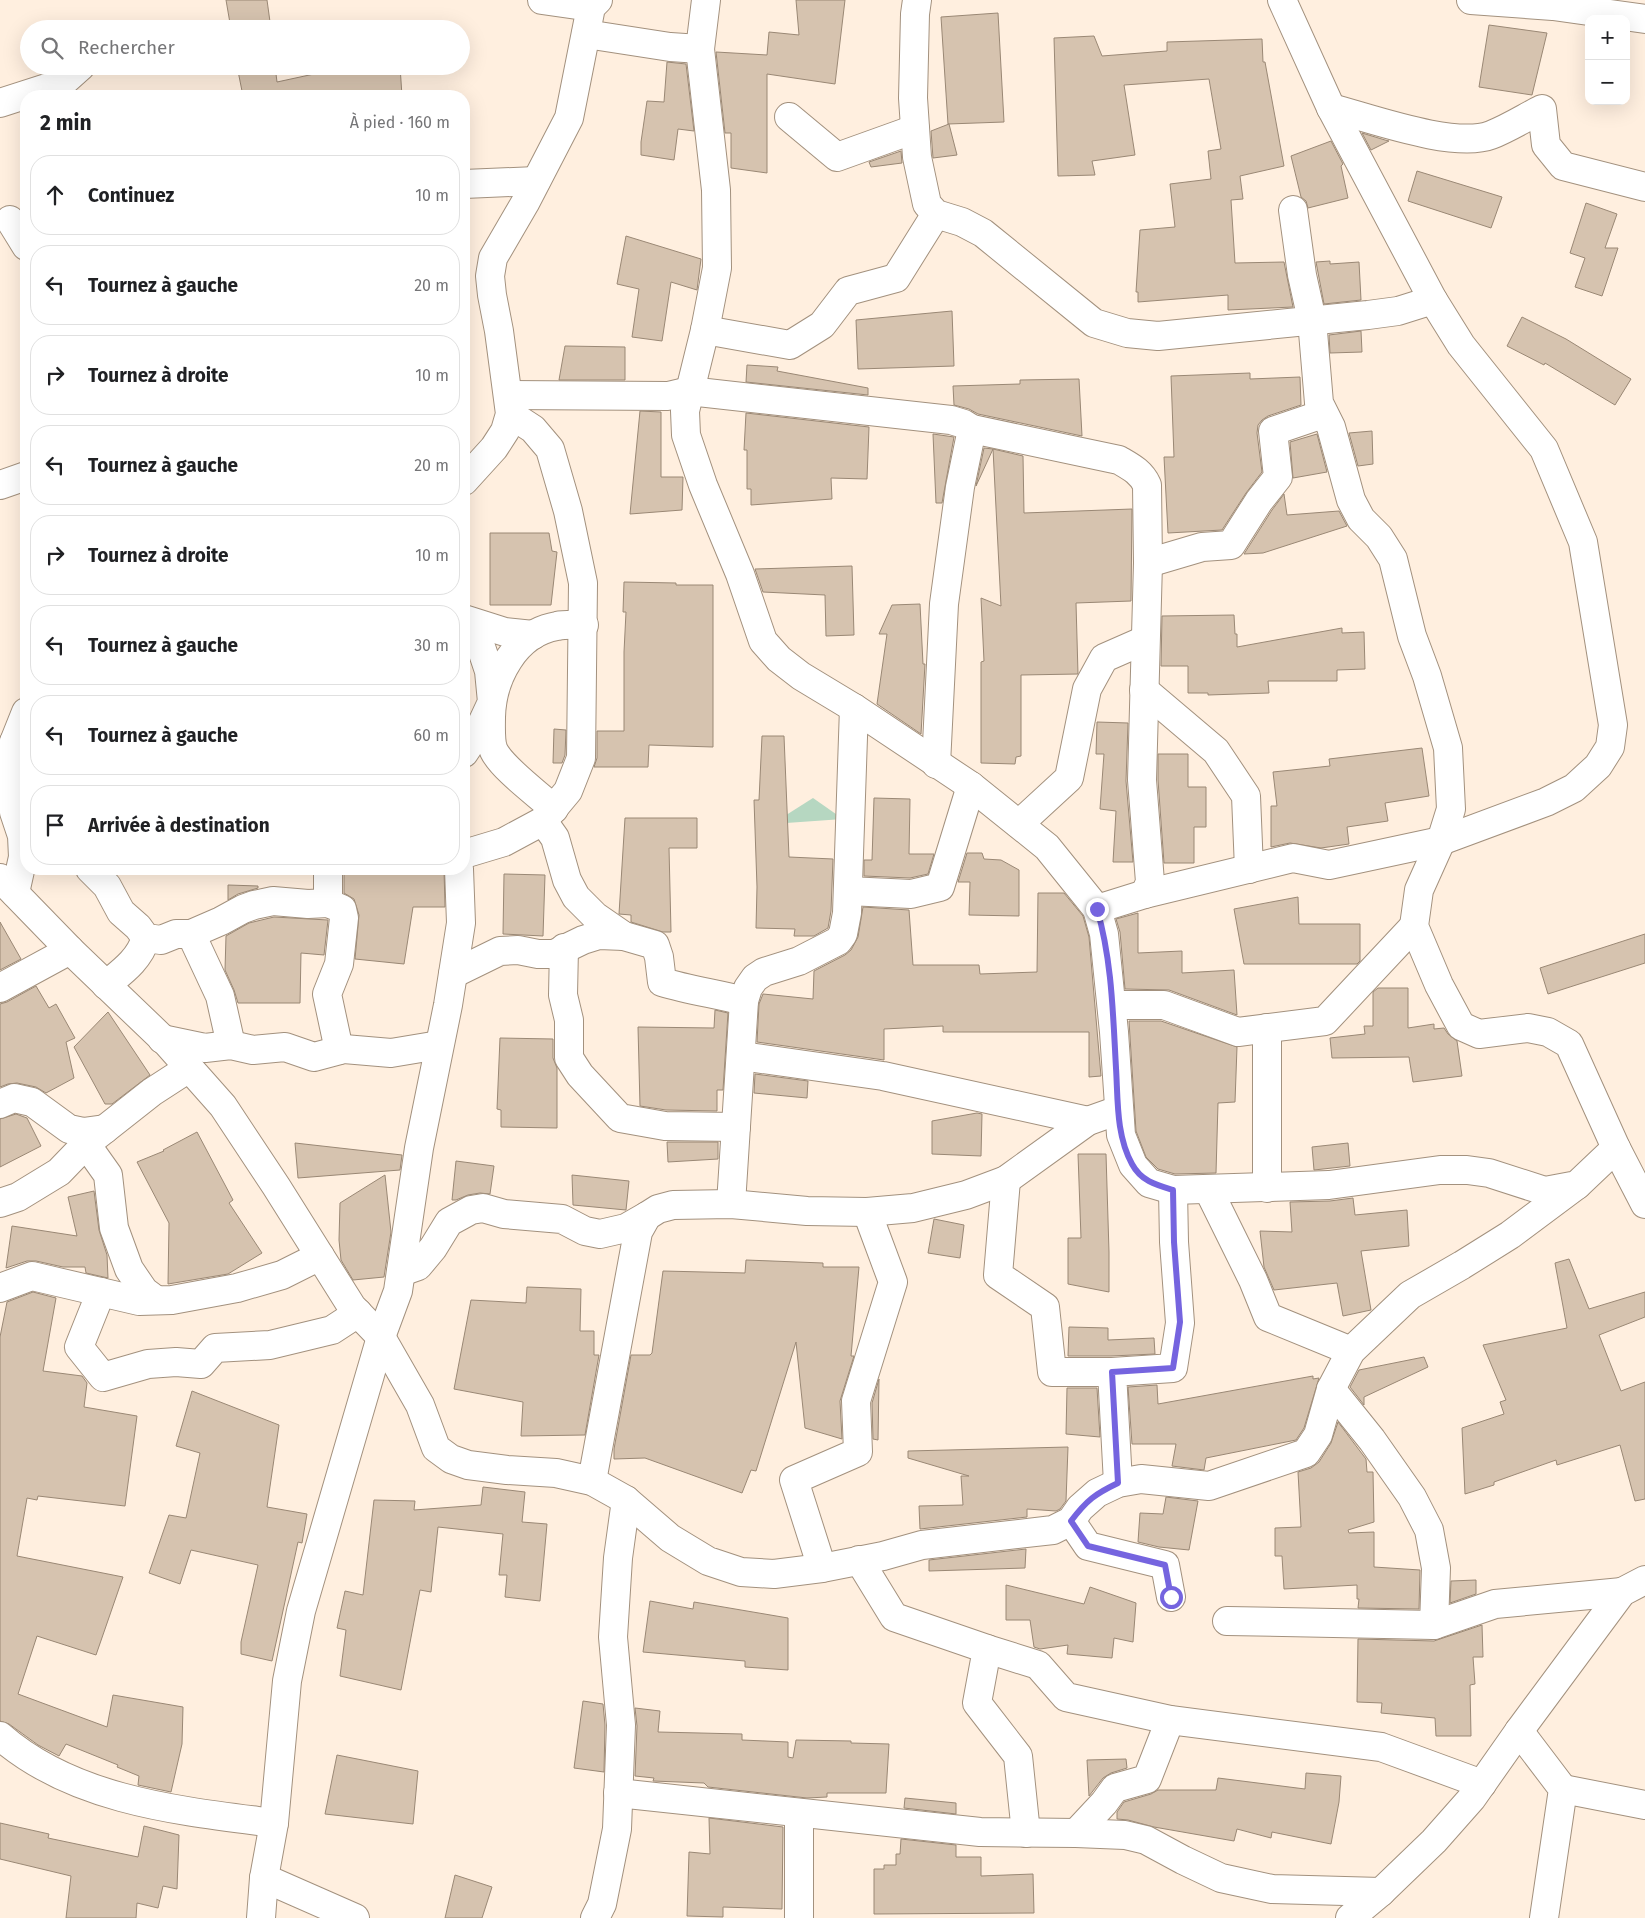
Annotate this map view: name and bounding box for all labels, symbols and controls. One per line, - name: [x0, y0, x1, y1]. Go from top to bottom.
- map controls: [1585, 15, 1630, 105]
- button: +: [1585, 15, 1630, 60]
- search box: [20, 20, 470, 75]
- icon: search: [38, 34, 66, 62]
- text: Rechercher: [78, 36, 175, 59]
- button: −: [1585, 60, 1630, 105]
- text: 2 min: [40, 110, 92, 136]
- text: À pied · 160 m: [350, 113, 450, 132]
- icon: ahead: [41, 181, 69, 209]
- text: Continuez: [88, 184, 174, 207]
- text: 10 m: [415, 186, 449, 205]
- icon: left: [41, 271, 69, 299]
- text: Tournez à gauche: [88, 274, 238, 297]
- text: 20 m: [414, 276, 449, 295]
- icon: right: [41, 361, 69, 389]
- text: Tournez à droite: [88, 364, 229, 387]
- text: 10 m: [415, 366, 449, 385]
- icon: left: [41, 451, 69, 479]
- text: Tournez à gauche: [88, 454, 238, 477]
- text: 20 m: [414, 456, 449, 475]
- icon: right: [41, 541, 69, 569]
- text: Tournez à droite: [88, 544, 229, 567]
- text: 10 m: [415, 546, 449, 565]
- icon: left: [41, 631, 69, 659]
- text: Tournez à gauche: [88, 634, 238, 657]
- text: 30 m: [414, 636, 449, 655]
- icon: left: [41, 721, 69, 749]
- text: Tournez à gauche: [88, 724, 238, 747]
- text: 60 m: [414, 726, 449, 745]
- icon: arrive: [41, 811, 69, 839]
- text: Arrivée à destination: [88, 814, 270, 837]
- route end: [1086, 898, 1109, 921]
- route start: [1160, 1586, 1183, 1609]

